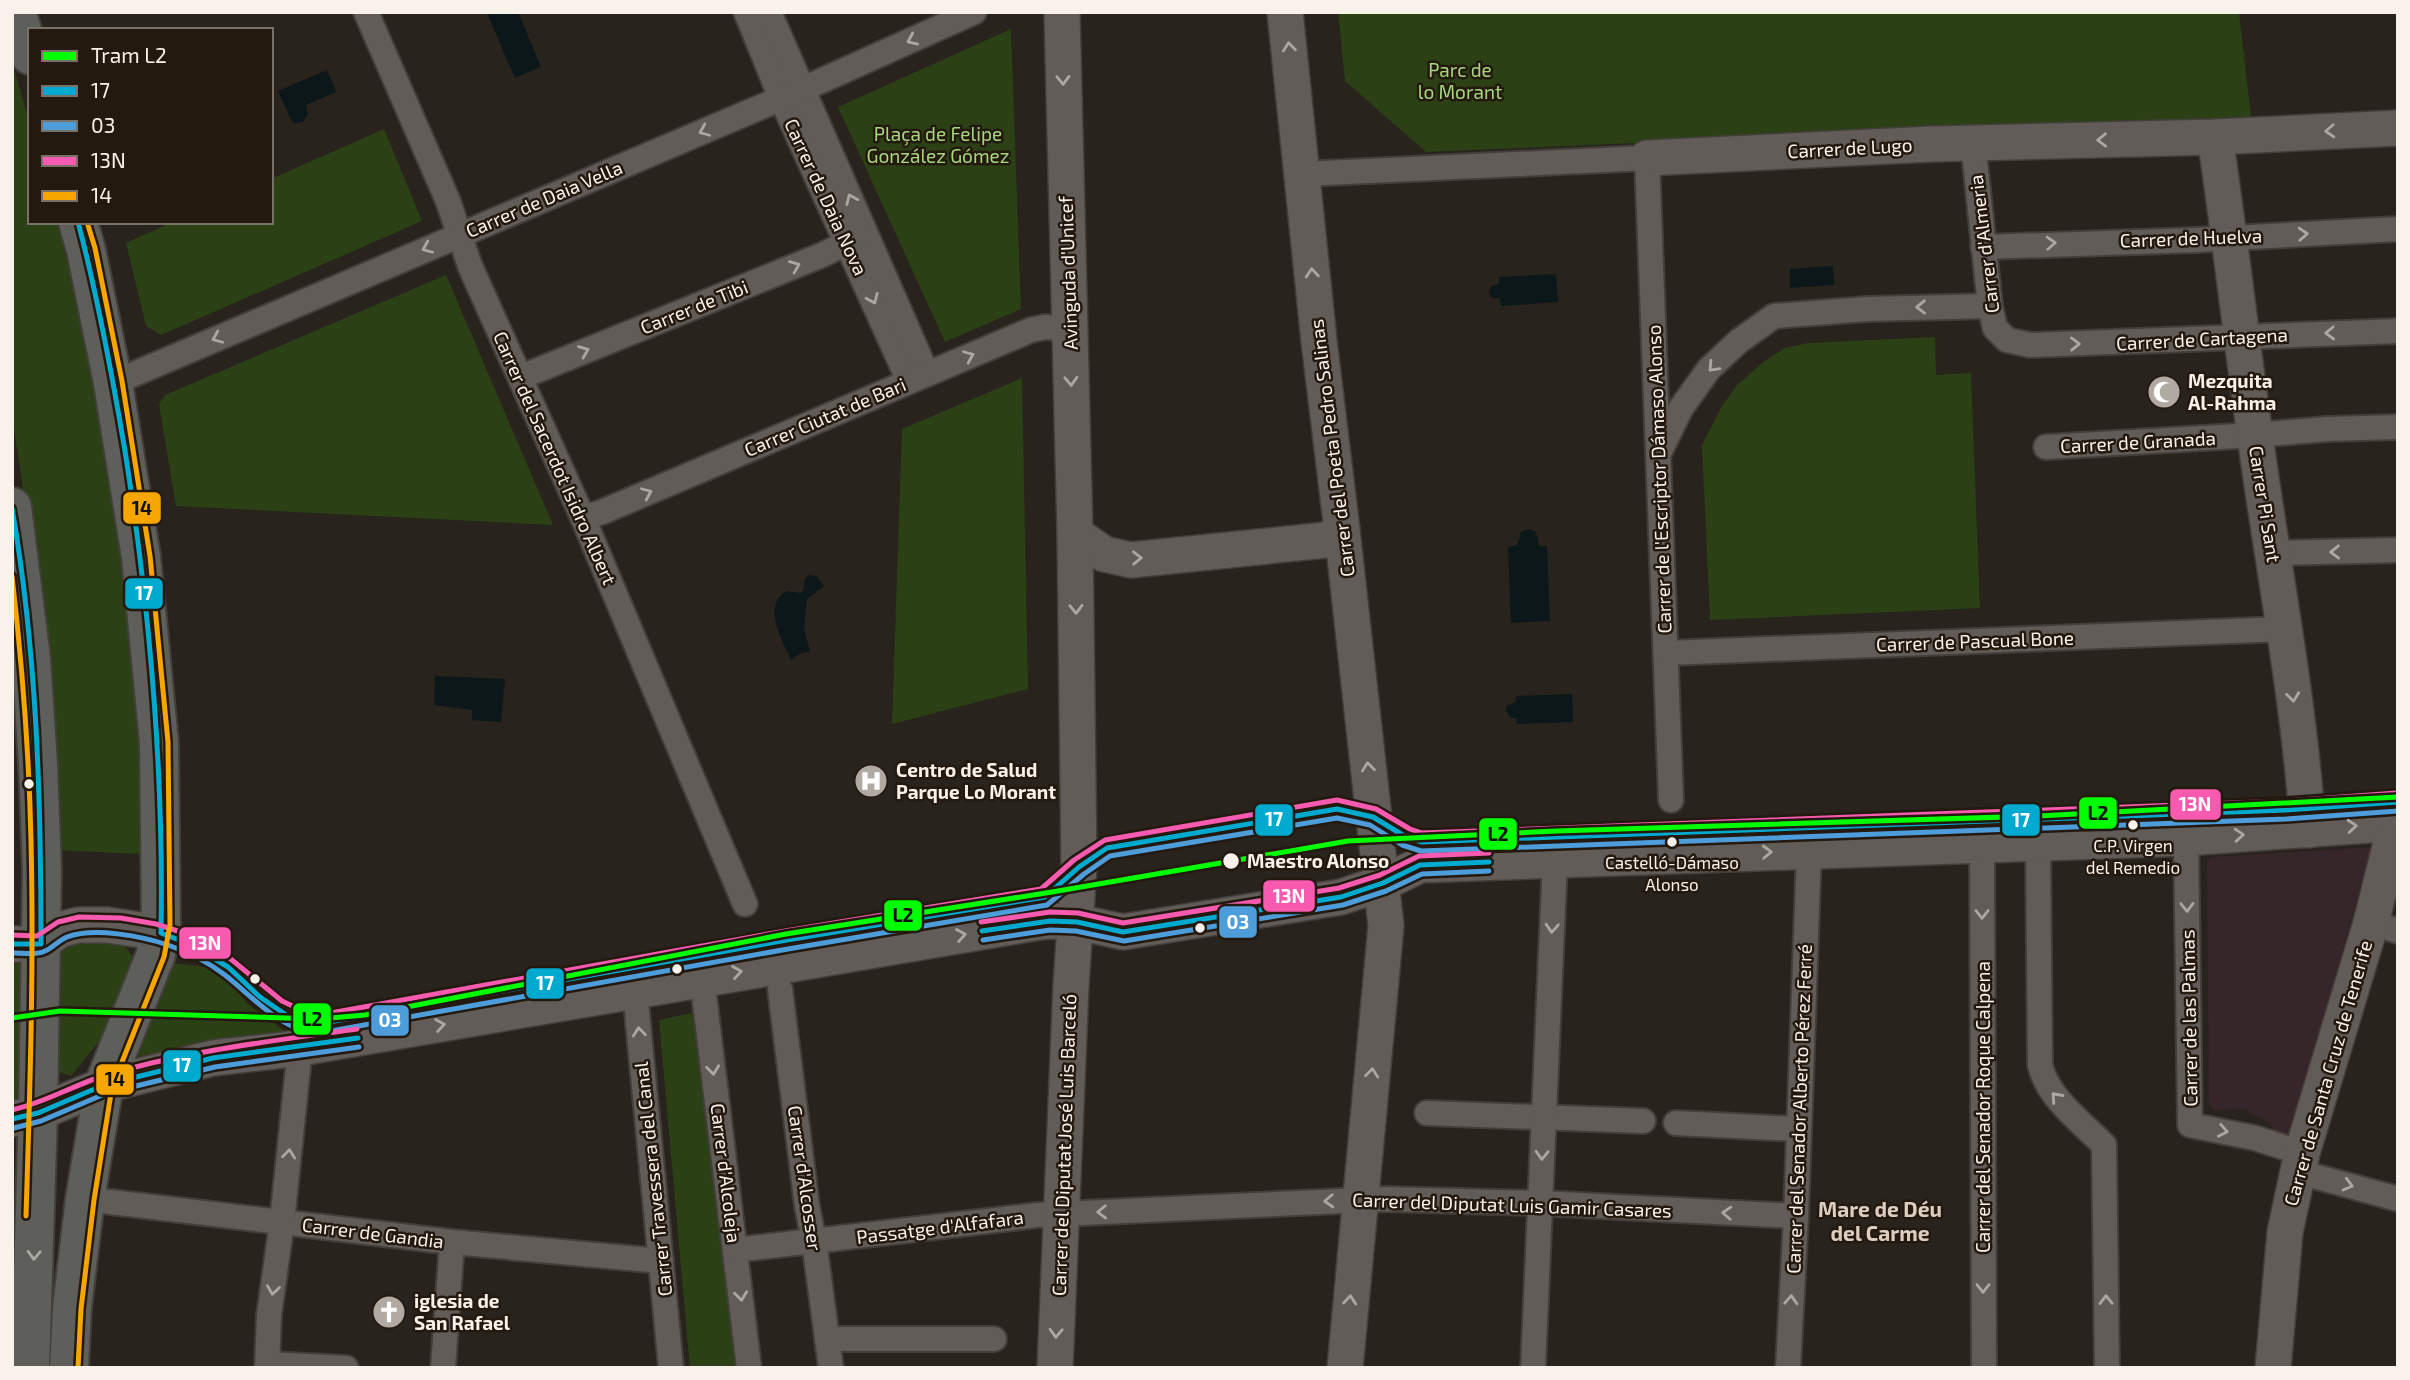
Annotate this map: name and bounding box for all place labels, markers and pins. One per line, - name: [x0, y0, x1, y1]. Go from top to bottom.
- place label: Mezquita Al-Rahma: [2188, 369, 2276, 414]
- mosque icon: Mezquita Al-Rahma: [2145, 373, 2183, 411]
- place label: Centro de Salud Parque Lo Morant: [896, 758, 1056, 803]
- hospital icon: Centro de Salud Parque Lo Morant: [852, 762, 890, 800]
- unlabelled marker: [22, 777, 36, 791]
- marker: C.P. Virgen del Remedio: [2126, 818, 2140, 832]
- marker: Castelló-Dámaso Alonso: [1665, 835, 1679, 849]
- place label: C.P. Virgen del Remedio: [2086, 835, 2180, 877]
- place label: Maestro Alonso: [1247, 849, 1389, 872]
- marker: Maestro Alonso: [1221, 851, 1241, 871]
- place label: Castelló-Dámaso Alonso: [1605, 852, 1739, 894]
- unlabelled marker: [1193, 921, 1207, 935]
- unlabelled marker: [670, 962, 684, 976]
- unlabelled marker: [248, 972, 262, 986]
- place label: iglesia de San Rafael: [414, 1289, 511, 1334]
- church icon: iglesia de San Rafael: [370, 1293, 408, 1331]

